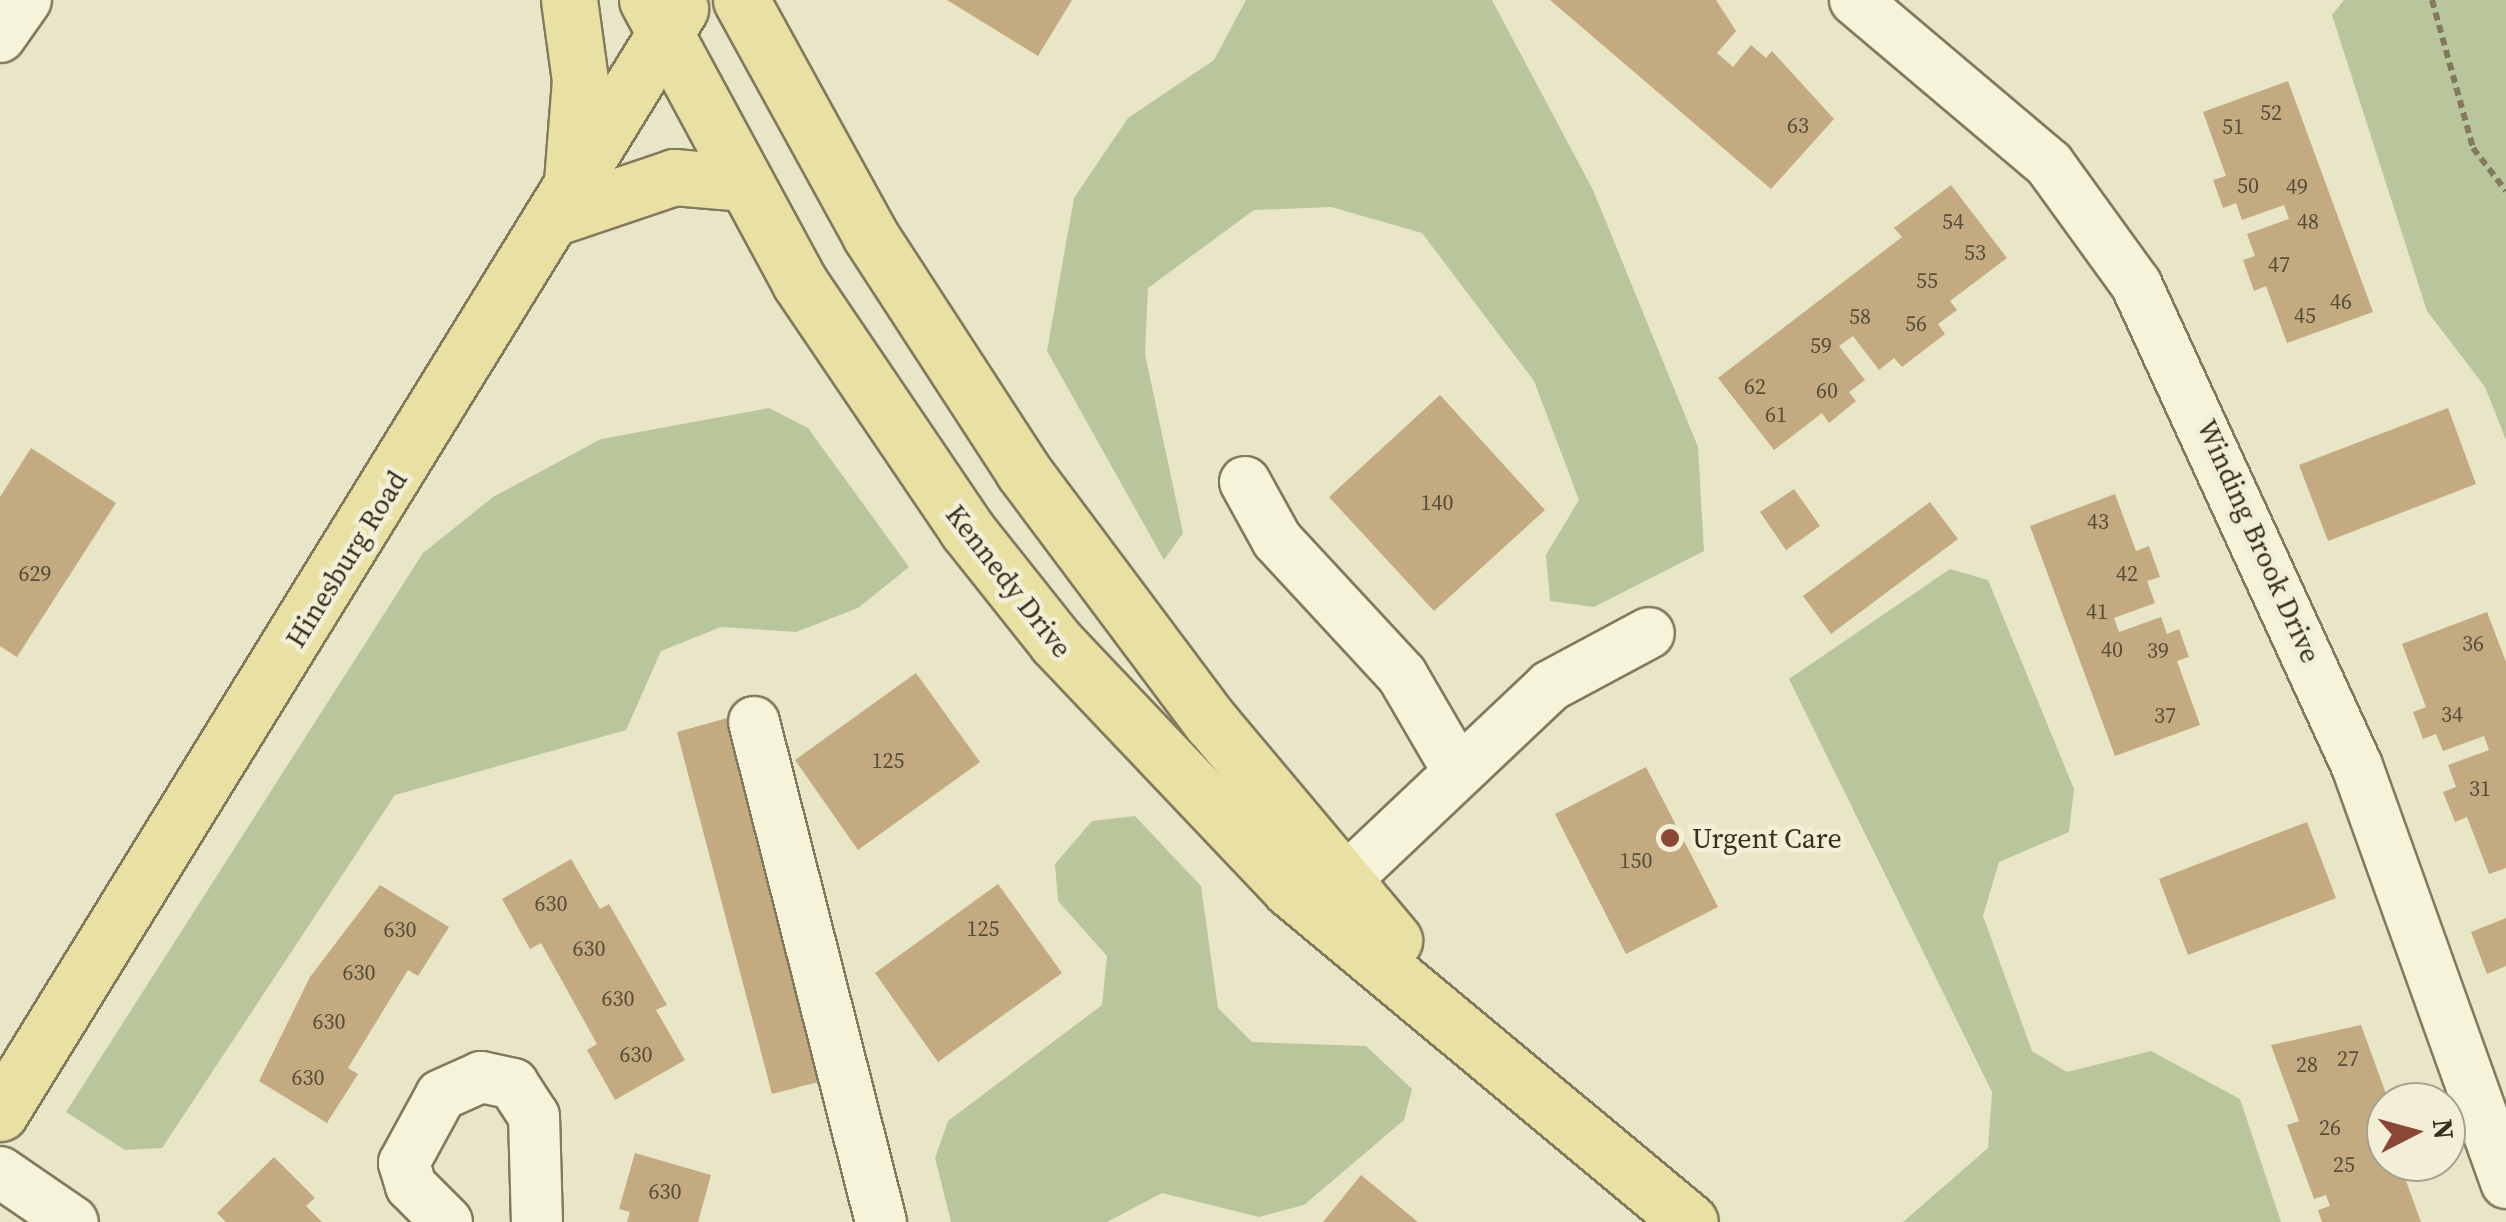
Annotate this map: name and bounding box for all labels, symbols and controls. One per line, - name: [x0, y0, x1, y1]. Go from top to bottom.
- house number: 52: [2260, 100, 2282, 126]
- house number: 63: [1787, 113, 1809, 139]
- house number: 51: [2222, 114, 2244, 140]
- house number: 50: [2237, 173, 2259, 199]
- house number: 49: [2286, 174, 2308, 200]
- house number: 54: [1942, 209, 1964, 235]
- house number: 48: [2297, 209, 2319, 235]
- house number: 53: [1964, 240, 1986, 266]
- house number: 47: [2268, 252, 2290, 278]
- house number: 55: [1916, 268, 1938, 294]
- house number: 46: [2330, 289, 2352, 315]
- house number: 45: [2294, 303, 2316, 329]
- house number: 58: [1849, 304, 1871, 330]
- house number: 56: [1905, 311, 1927, 337]
- house number: 59: [1810, 333, 1832, 359]
- house number: 62: [1744, 374, 1766, 400]
- house number: 60: [1816, 378, 1838, 404]
- house number: 61: [1765, 402, 1787, 428]
- street label: Winding Brook Drive: [2190, 414, 2328, 668]
- street label: Hinesburg Road: [278, 465, 414, 653]
- house number: 140: [1421, 490, 1453, 516]
- street label: Kennedy Drive: [939, 498, 1079, 664]
- house number: 43: [2087, 509, 2109, 535]
- house number: 629: [19, 561, 51, 587]
- house number: 42: [2116, 561, 2138, 587]
- house number: 41: [2086, 599, 2108, 625]
- house number: 36: [2462, 631, 2484, 657]
- house number: 40: [2101, 637, 2123, 663]
- house number: 39: [2147, 638, 2169, 664]
- house number: 34: [2441, 702, 2463, 728]
- house number: 37: [2154, 703, 2176, 729]
- house number: 125: [872, 748, 904, 774]
- house number: 31: [2469, 776, 2491, 802]
- place label: Urgent Care: [1692, 821, 1842, 855]
- marker: Urgent Care: [1657, 825, 1683, 851]
- house number: 150: [1620, 848, 1652, 874]
- house number: 630: [535, 891, 567, 917]
- house number: 125: [967, 916, 999, 942]
- house number: 630: [384, 917, 416, 943]
- house number: 630: [573, 936, 605, 962]
- house number: 630: [343, 960, 375, 986]
- house number: 630: [602, 986, 634, 1012]
- house number: 630: [313, 1009, 345, 1035]
- house number: 630: [620, 1042, 652, 1068]
- house number: 27: [2337, 1046, 2359, 1072]
- house number: 28: [2296, 1052, 2318, 1078]
- house number: 630: [292, 1065, 324, 1091]
- north arrow: [2366, 1082, 2466, 1182]
- house number: 26: [2319, 1115, 2341, 1141]
- text: N: [2424, 1117, 2464, 1141]
- house number: 25: [2333, 1152, 2355, 1178]
- house number: 630: [649, 1179, 681, 1205]

